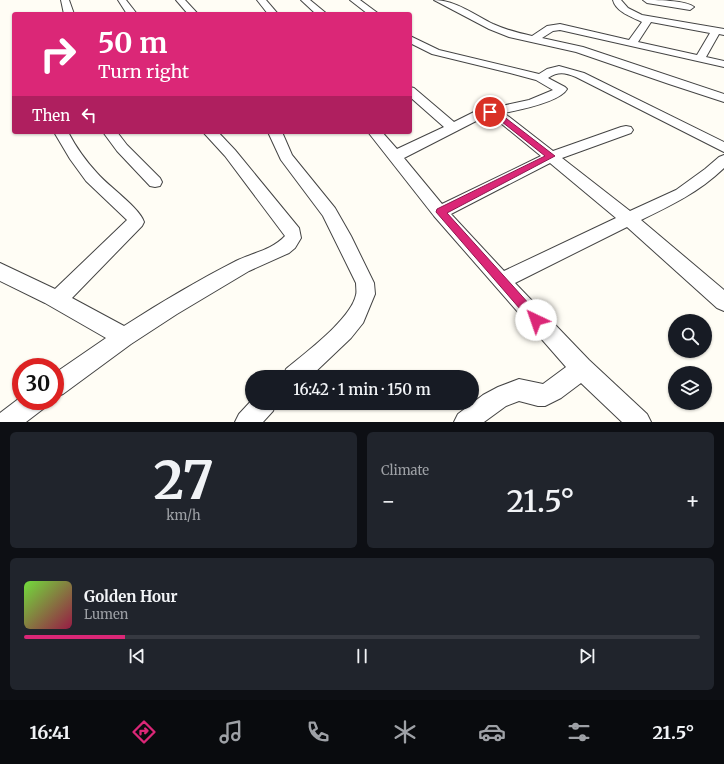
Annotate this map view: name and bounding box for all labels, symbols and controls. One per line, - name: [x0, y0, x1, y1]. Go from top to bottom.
- text: 50 m: [98, 25, 167, 61]
- icon: right: [32, 28, 84, 80]
- text: Turn right: [98, 60, 189, 83]
- pin: [473, 95, 507, 129]
- icon: arrive: [479, 101, 501, 123]
- icon: left: [78, 104, 100, 126]
- text: Then: [32, 106, 70, 125]
- position arrow: [515, 299, 557, 341]
- map controls: [668, 314, 712, 410]
- button: search: [668, 314, 712, 358]
- speed limit sign: 30: [12, 358, 64, 410]
- button: layers: [668, 366, 712, 410]
- text: 16:42 · 1 min · 150 m: [293, 380, 431, 399]
- text: 27: [153, 448, 214, 513]
- text: Climate: [381, 462, 429, 479]
- text: 21.5°: [506, 482, 575, 520]
- text: −: [381, 487, 396, 515]
- text: +: [685, 487, 700, 515]
- text: km/h: [166, 507, 201, 524]
- text: Golden Hour: [84, 587, 178, 606]
- text: Lumen: [84, 606, 128, 623]
- icon: previous: [126, 645, 148, 667]
- icon: pause: [351, 645, 373, 667]
- icon: next: [576, 645, 598, 667]
- icon: directions: [130, 718, 158, 746]
- icon: music: [217, 718, 245, 746]
- icon: phone: [304, 718, 332, 746]
- icon: climate: [391, 718, 419, 746]
- icon: car: [478, 718, 506, 746]
- icon: filters: [565, 718, 593, 746]
- text: 16:41: [30, 721, 70, 744]
- text: 21.5°: [652, 721, 694, 744]

